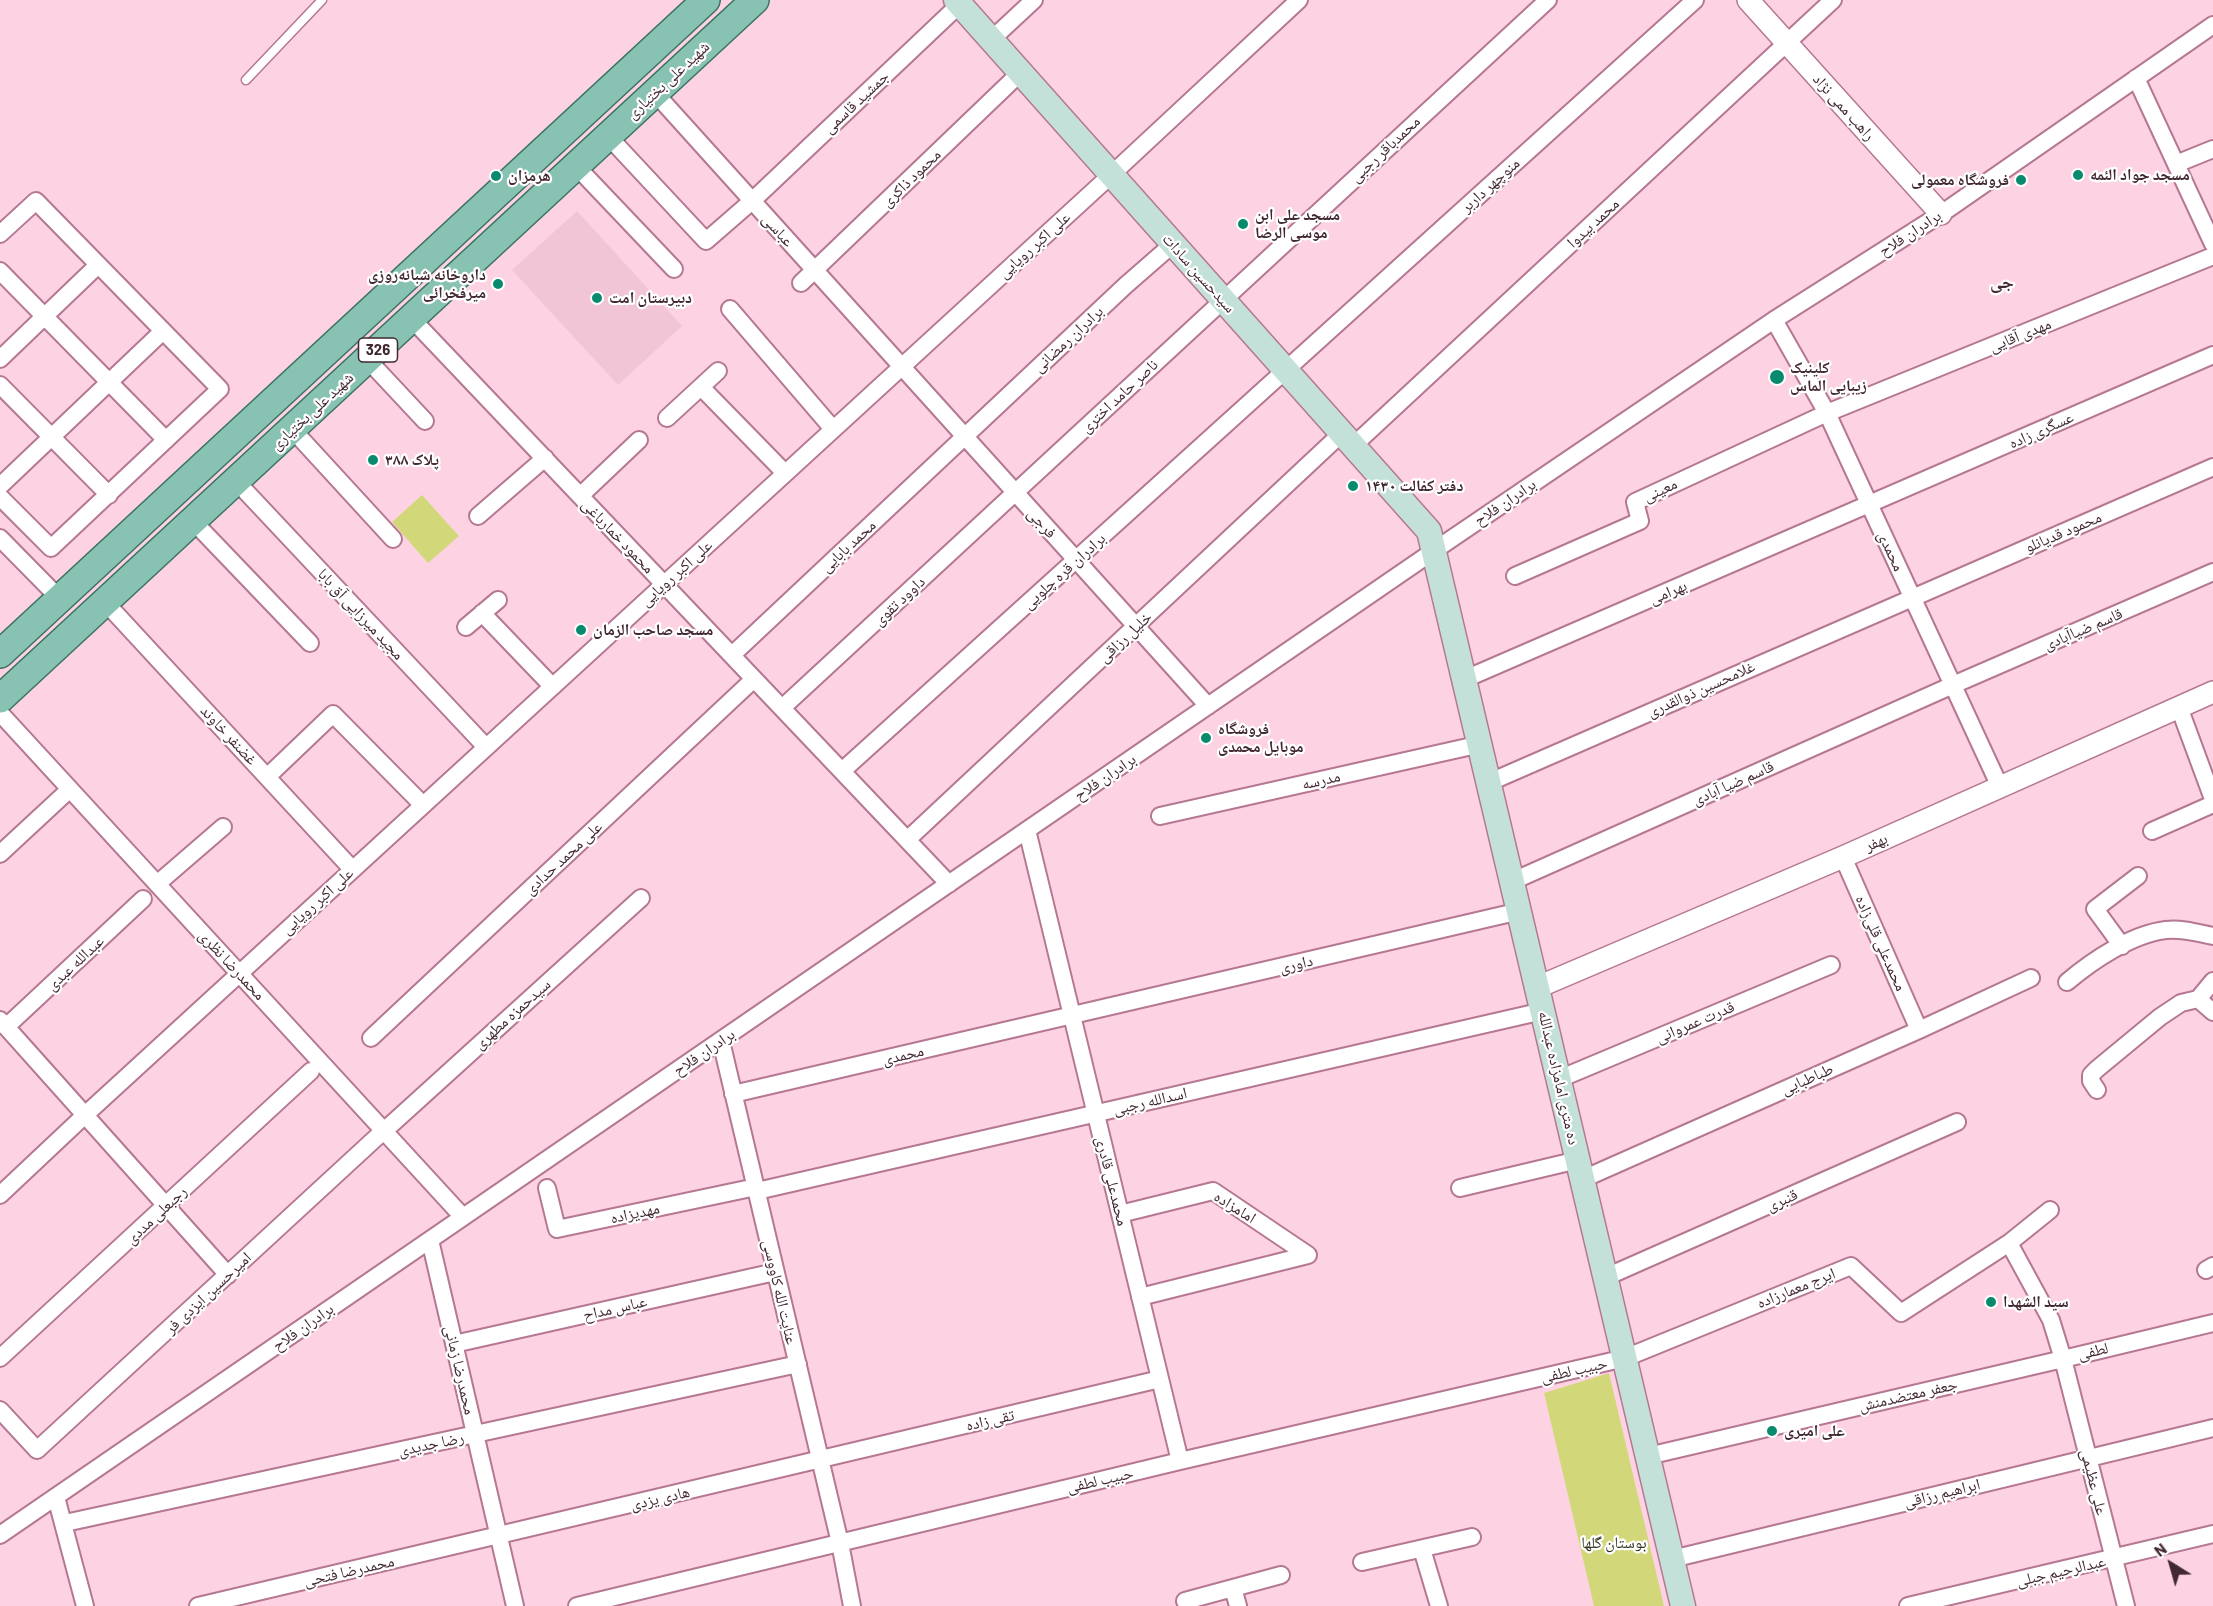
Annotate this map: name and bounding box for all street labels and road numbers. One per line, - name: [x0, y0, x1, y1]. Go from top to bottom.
- street label: شهید علی بختیاری: [623, 37, 713, 123]
- street label: جمشید قاسمی: [819, 67, 893, 137]
- street label: راهب ممی نژاد: [1809, 69, 1879, 145]
- street label: محمدباقر رجبی: [1346, 112, 1424, 186]
- street label: محمود ذاکری: [877, 145, 945, 211]
- street label: منوچهر داربر: [1457, 153, 1523, 217]
- street label: محمد بیدوا: [1563, 194, 1623, 252]
- street label: برادران فلاح: [1875, 206, 1945, 260]
- street label: علی اکبر رویایی: [994, 208, 1074, 282]
- street label: عباسی: [758, 209, 798, 251]
- street label: سیدحسین سادات: [1158, 229, 1240, 317]
- street label: برادران رمضانی: [1029, 302, 1107, 376]
- street label: مهدی آقایی: [1986, 314, 2054, 356]
- road number: 326: [358, 338, 398, 362]
- street label: ناصر حامد اختری: [1076, 355, 1162, 437]
- street label: شهید علی بختیاری: [267, 368, 357, 454]
- street label: عسگری زاده: [2006, 407, 2076, 453]
- street label: برادران فلاح: [1470, 474, 1540, 530]
- street label: معینی: [1640, 474, 1680, 506]
- street label: محمود خمارباغی: [578, 495, 658, 577]
- street label: فرجی: [1023, 504, 1061, 542]
- street label: محمود قدیانلو: [2022, 507, 2104, 557]
- street label: محمد بابایی: [816, 516, 880, 576]
- street label: محمدی: [1873, 528, 1909, 574]
- street label: برادران قره چلویی: [1019, 529, 1109, 613]
- street label: علی اکبر رویایی: [636, 536, 716, 610]
- street label: مجید میرزایی آق بابا: [314, 564, 408, 664]
- street label: داوود تقوی: [869, 572, 929, 630]
- street label: بهرامی: [1646, 576, 1690, 608]
- street label: قاسم ضیاآبادی: [2041, 604, 2125, 654]
- street label: خلیل رزاقی: [1094, 607, 1156, 667]
- street label: غلامحسین ذوالقدری: [1644, 657, 1758, 721]
- street label: غضنفر خاوند: [196, 701, 262, 769]
- street label: برادران فلاح: [1070, 749, 1140, 805]
- street label: قاسم ضیا آبادی: [1689, 756, 1777, 810]
- street label: مدرسه: [1300, 766, 1342, 794]
- street label: علی محمد حدادی: [520, 817, 606, 899]
- street label: بهفر: [1862, 829, 1890, 855]
- street label: علی اکبر رویایی: [277, 864, 357, 938]
- street label: محمدعلی قلی‌زاده: [1851, 892, 1911, 994]
- street label: محمدرضا نظری: [195, 926, 269, 1004]
- street label: عبدالله عبدی: [42, 931, 108, 995]
- street label: داوری: [1277, 951, 1315, 977]
- street label: سیدحمزه مطهری: [470, 975, 554, 1053]
- street label: قدرت عمروانی: [1653, 997, 1737, 1047]
- street label: ده متری امامزاده عبدالله: [1534, 1009, 1584, 1147]
- street label: برادران فلاح: [669, 1024, 739, 1080]
- street label: محمدی: [880, 1041, 926, 1069]
- street label: طباطبایی: [1778, 1059, 1836, 1099]
- street label: اسدالله رجبی: [1111, 1083, 1189, 1119]
- street label: محمدعلی قادری: [1092, 1134, 1132, 1228]
- street label: رجبعلی مددی: [121, 1182, 191, 1248]
- street label: قنبری: [1763, 1185, 1801, 1215]
- street label: امامزاده: [1210, 1187, 1260, 1227]
- street label: مهدیزاده: [609, 1198, 661, 1228]
- street label: عنایت‌ الله کاووسی: [759, 1238, 801, 1346]
- street label: امیرحسین ایزدی فر: [161, 1248, 255, 1338]
- street label: ایرج معمارزاده: [1754, 1264, 1838, 1312]
- street label: عباس مداح: [581, 1291, 649, 1325]
- street label: برادران فلاح: [269, 1299, 337, 1355]
- street label: محمدرضا زمانی: [440, 1323, 480, 1417]
- street label: لطفی: [2076, 1338, 2110, 1364]
- street label: حبیب لطفی: [1539, 1353, 1609, 1387]
- street label: جعفر معتضدمنش: [1857, 1374, 1959, 1416]
- street label: تقی زاده: [964, 1405, 1016, 1435]
- street label: رضا جدیدی: [396, 1428, 466, 1460]
- street label: علی عظیمی: [2076, 1447, 2112, 1517]
- street label: حبیب لطفی: [1065, 1463, 1135, 1497]
- street label: ابراهیم رزاقی: [1902, 1474, 1982, 1512]
- street label: هادی یزدی: [628, 1482, 692, 1514]
- street label: محمدرضا فتحی: [302, 1551, 396, 1591]
- street label: عبدالرحیم جبلی: [2014, 1551, 2108, 1591]

